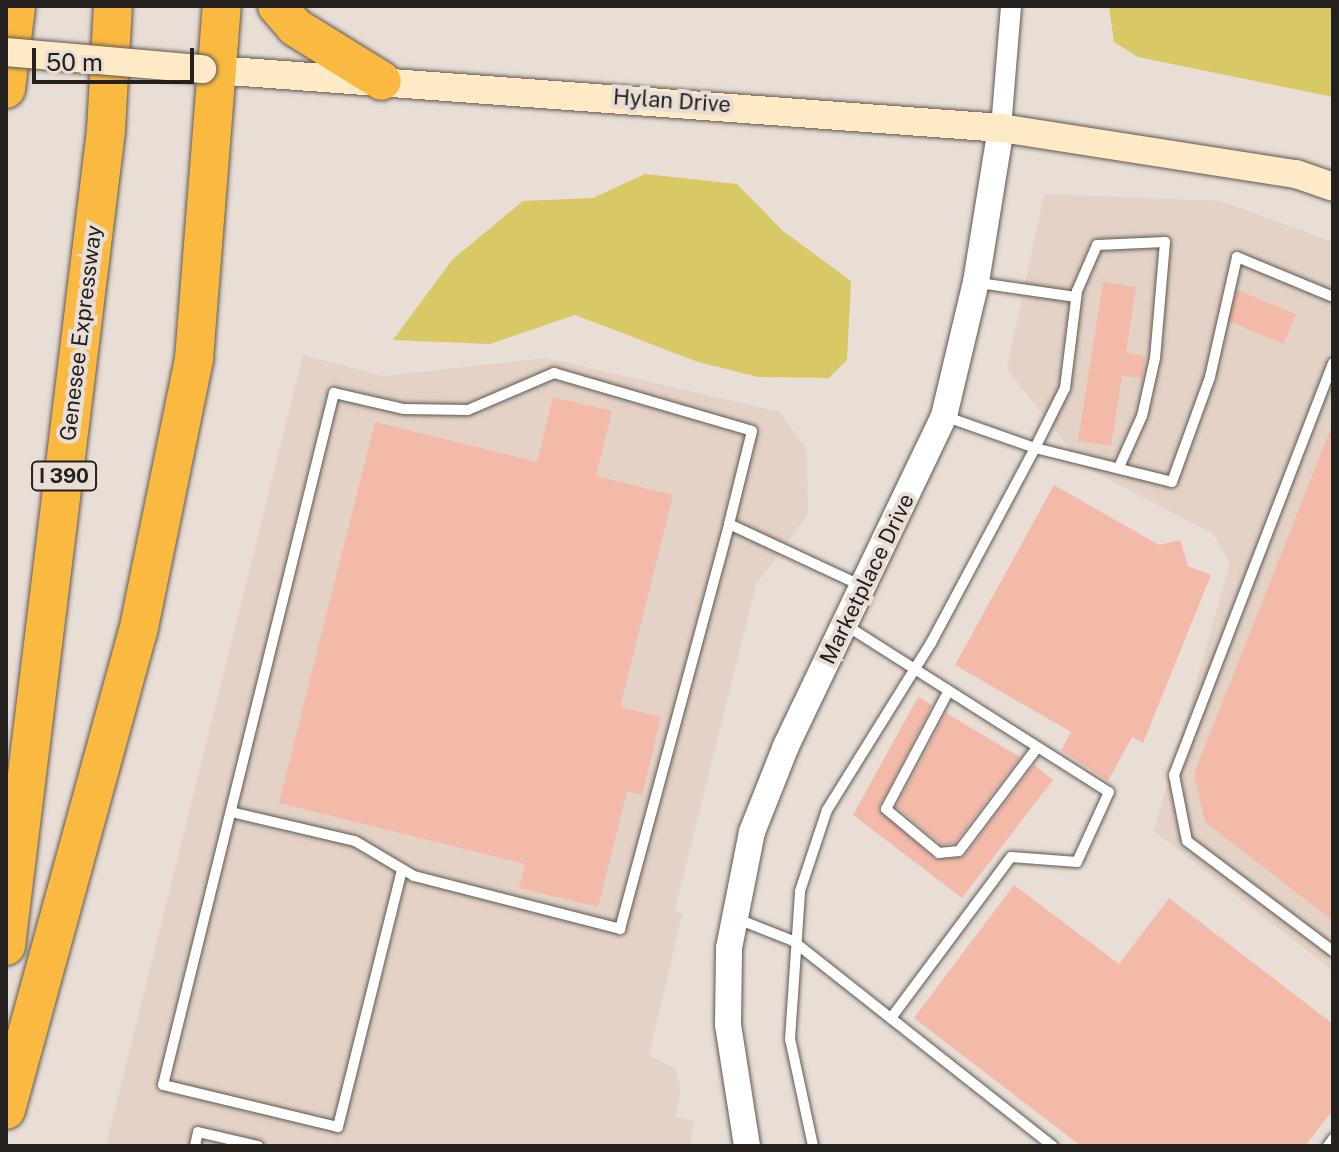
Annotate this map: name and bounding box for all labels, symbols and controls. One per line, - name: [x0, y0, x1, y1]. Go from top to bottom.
- scale bar: [36, 32, 198, 82]
- text: 50 m: [46, 48, 103, 76]
- street label: Hylan Drive: [612, 84, 732, 118]
- street label: Genesee Expressway: [55, 223, 107, 443]
- road number: I 390: [30, 460, 98, 492]
- street label: Marketplace Drive: [814, 489, 920, 669]

